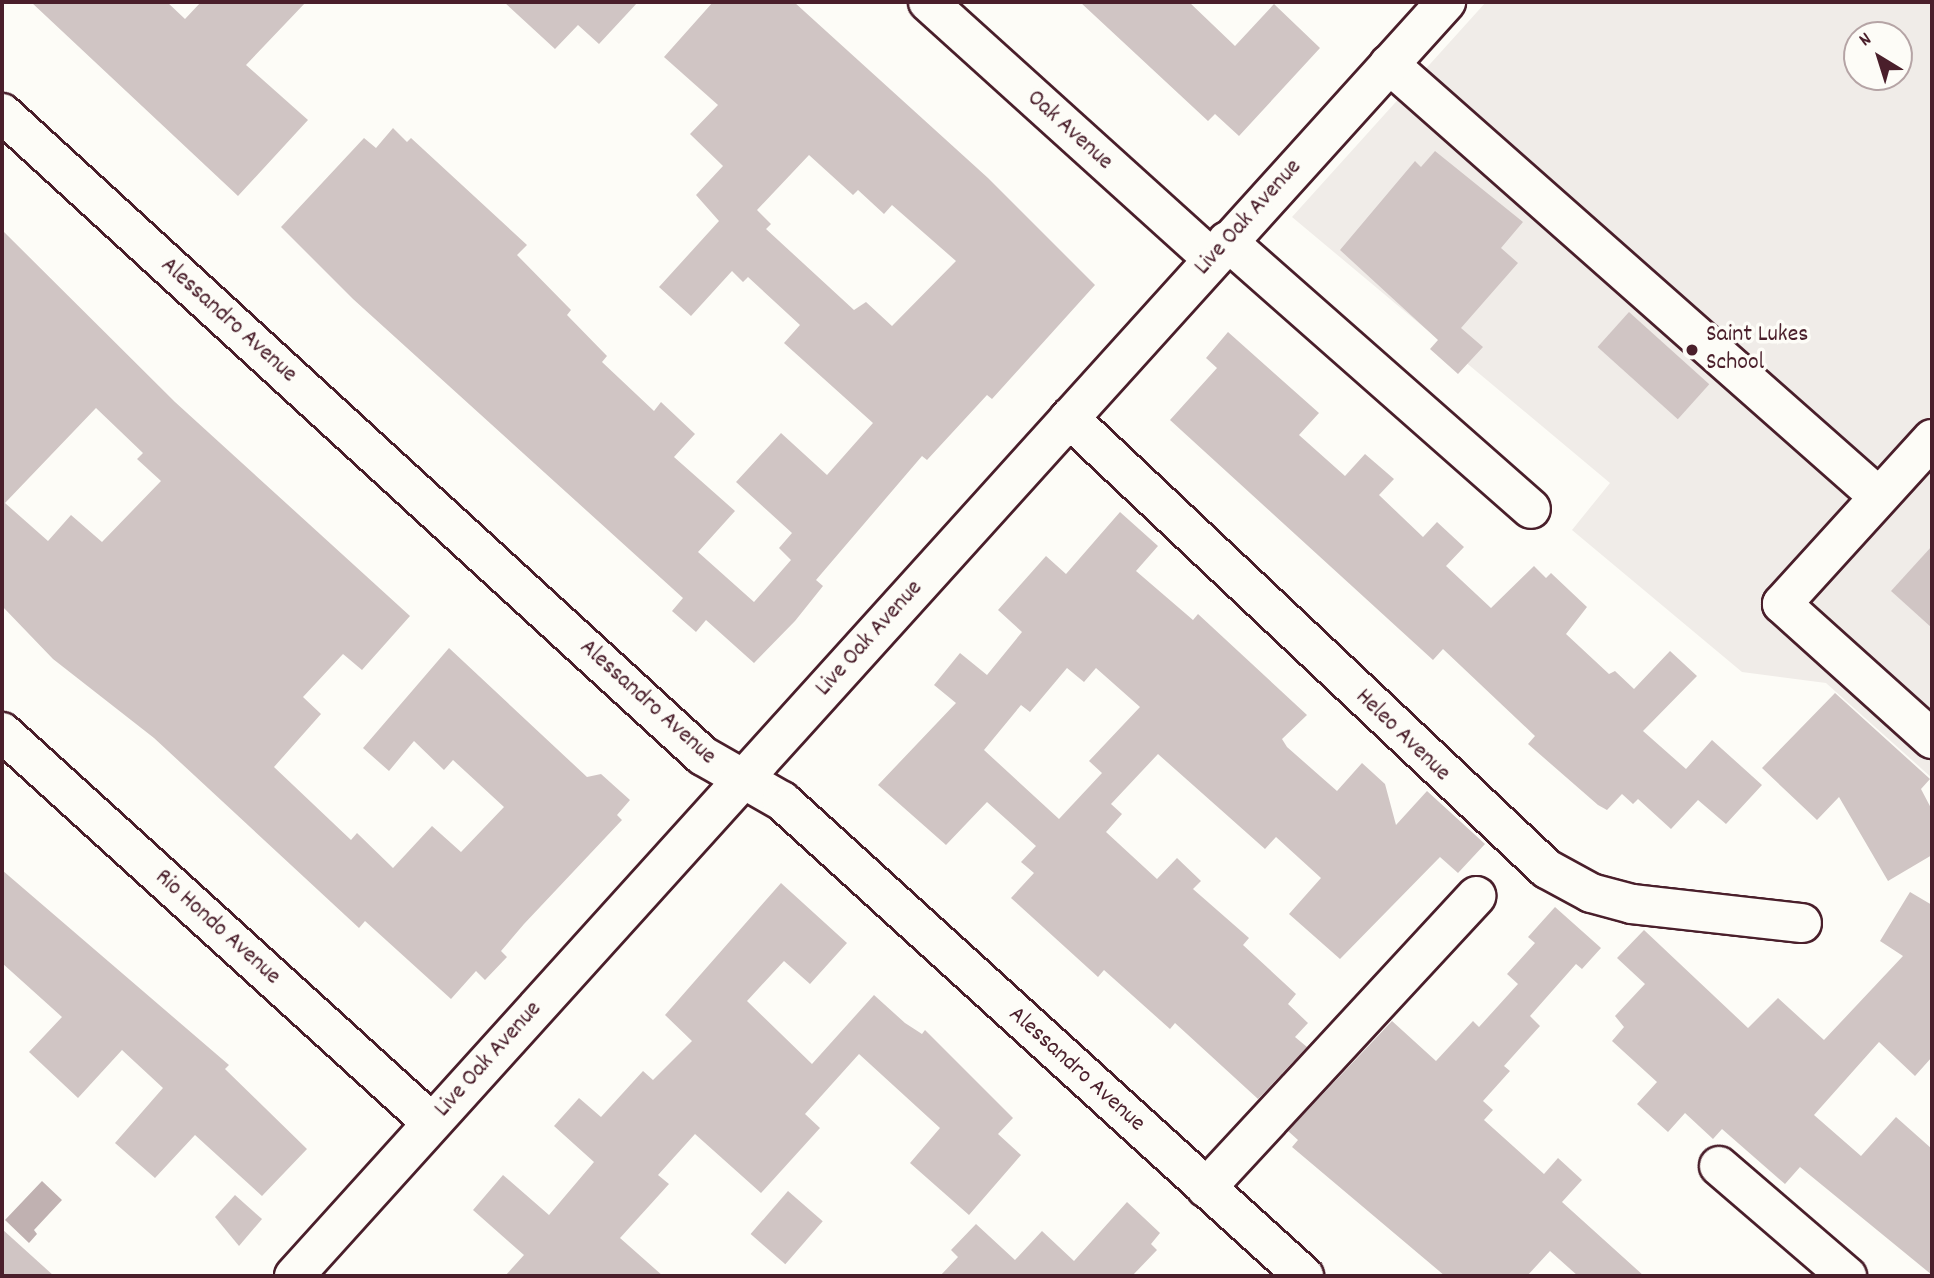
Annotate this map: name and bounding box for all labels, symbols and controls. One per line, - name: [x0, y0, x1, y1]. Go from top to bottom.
- north arrow: [1843, 21, 1913, 91]
- text: N: [1854, 27, 1878, 54]
- street label: Oak Avenue: [1020, 85, 1118, 177]
- street label: Live Oak Avenue: [1189, 154, 1309, 282]
- street label: Alessandro Avenue: [154, 252, 302, 390]
- place label: Saint Lukes School: [1706, 322, 1808, 378]
- marker: Saint Lukes School: [1684, 342, 1700, 358]
- street label: Live Oak Avenue: [810, 575, 930, 703]
- street label: Alessandro Avenue: [573, 634, 721, 772]
- street label: Heleo Avenue: [1348, 684, 1456, 788]
- street label: Rio Hondo Avenue: [148, 864, 286, 992]
- street label: Live Oak Avenue: [429, 996, 549, 1124]
- street label: Alessandro Avenue: [1002, 1001, 1150, 1139]

